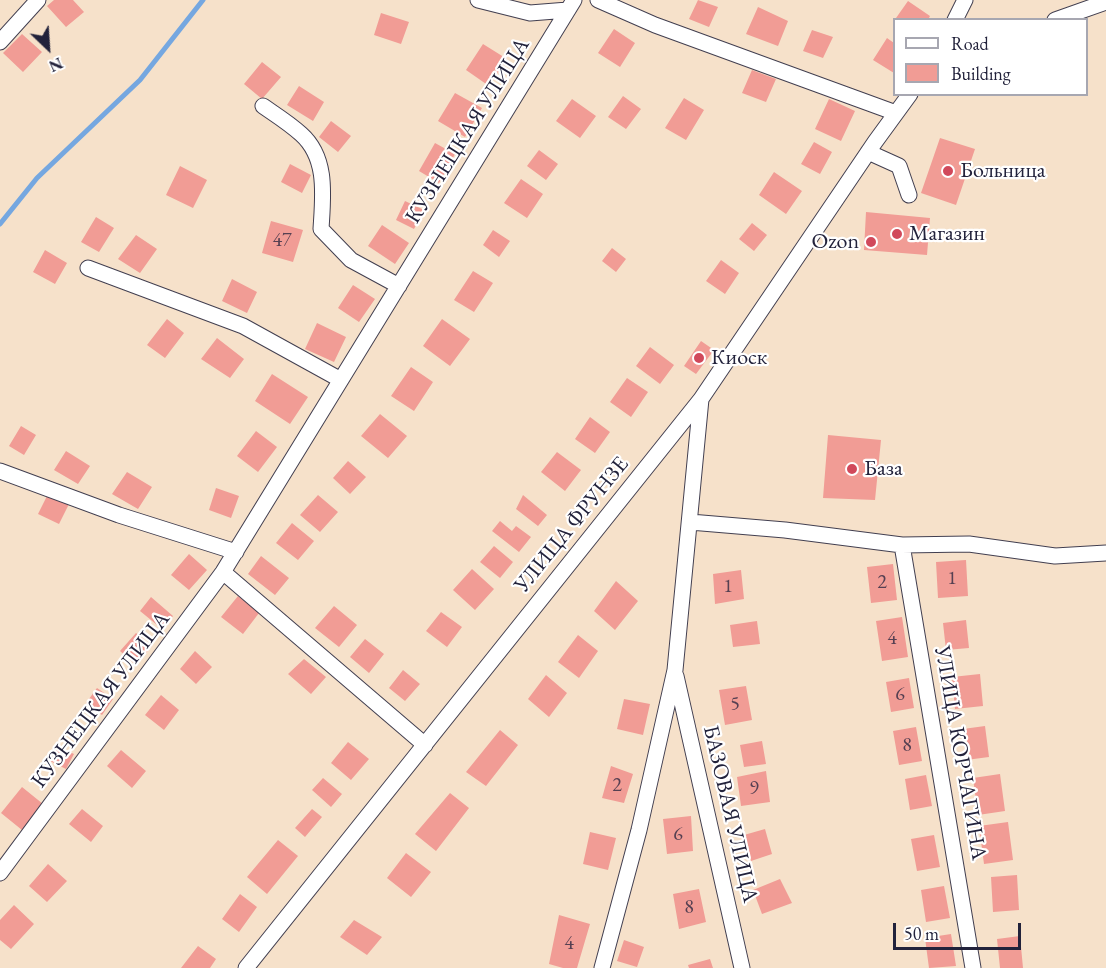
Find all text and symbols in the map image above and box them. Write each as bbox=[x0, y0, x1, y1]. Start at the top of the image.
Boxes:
north arrow bbox=[18, 18, 78, 78]
legend bbox=[893, 18, 1088, 96]
text: Road bbox=[951, 32, 989, 55]
street label: КУЗНЕЦКАЯ УЛИЦА bbox=[400, 33, 536, 229]
text: N bbox=[46, 53, 66, 77]
text: Building bbox=[951, 62, 1011, 85]
place label: Больница bbox=[960, 158, 1046, 184]
marker: Больница bbox=[941, 164, 955, 178]
place label: Магазин bbox=[909, 221, 985, 247]
marker: Магазин bbox=[890, 227, 904, 241]
house number: 47 bbox=[272, 229, 292, 253]
place label: Ozon bbox=[811, 229, 859, 255]
marker: Ozon bbox=[864, 235, 878, 249]
place label: Киоск bbox=[711, 345, 767, 371]
marker: Киоск bbox=[692, 351, 706, 365]
street label: УЛИЦА ФРУНЗЕ bbox=[509, 452, 635, 598]
place label: База bbox=[864, 456, 903, 482]
marker: База bbox=[845, 462, 859, 476]
house number: 1 bbox=[947, 567, 957, 591]
house number: 2 bbox=[877, 571, 887, 595]
house number: 1 bbox=[723, 575, 733, 599]
street label: КУЗНЕЦКАЯ УЛИЦА bbox=[26, 607, 176, 793]
house number: 4 bbox=[887, 627, 897, 651]
street label: УЛИЦА КОРЧАГИНА bbox=[928, 644, 992, 862]
house number: 6 bbox=[895, 683, 905, 707]
house number: 5 bbox=[730, 693, 740, 717]
street label: БАЗОВАЯ УЛИЦА bbox=[697, 723, 763, 905]
house number: 8 bbox=[902, 734, 912, 758]
house number: 2 bbox=[612, 774, 622, 798]
house number: 9 bbox=[749, 777, 759, 801]
house number: 6 bbox=[673, 823, 683, 847]
house number: 8 bbox=[684, 896, 694, 920]
scale bar bbox=[896, 911, 1024, 949]
text: 50 m bbox=[904, 922, 939, 945]
house number: 4 bbox=[564, 932, 574, 956]

